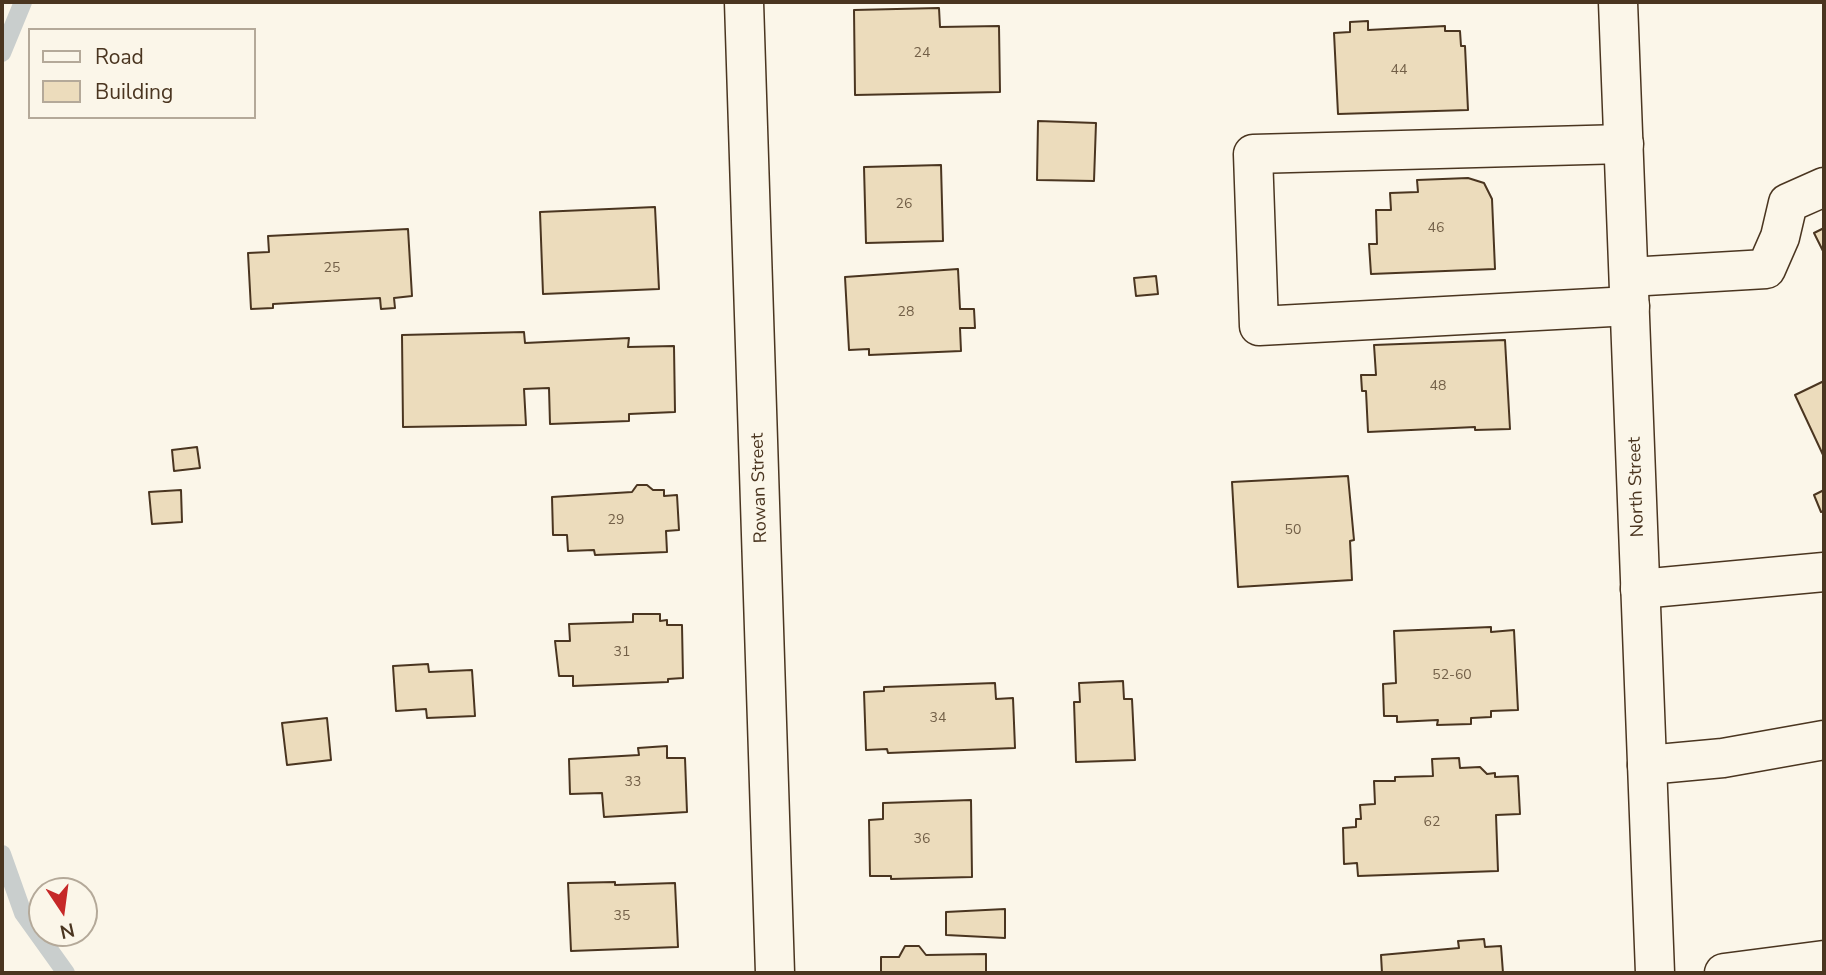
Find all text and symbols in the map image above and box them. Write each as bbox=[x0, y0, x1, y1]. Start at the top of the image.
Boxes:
legend bbox=[28, 28, 256, 119]
text: Road bbox=[95, 43, 144, 71]
house number: 24 bbox=[914, 46, 930, 62]
house number: 44 bbox=[1391, 63, 1407, 79]
text: Building bbox=[95, 78, 173, 106]
house number: 26 bbox=[896, 197, 912, 213]
house number: 46 bbox=[1428, 221, 1444, 237]
house number: 25 bbox=[324, 261, 340, 277]
house number: 28 bbox=[898, 305, 914, 321]
house number: 48 bbox=[1430, 379, 1446, 395]
street label: Rowan Street bbox=[747, 433, 773, 543]
street label: North Street bbox=[1624, 436, 1650, 538]
house number: 29 bbox=[608, 513, 624, 529]
house number: 50 bbox=[1285, 523, 1301, 539]
house number: 31 bbox=[614, 645, 630, 661]
house number: 52-60 bbox=[1432, 668, 1472, 684]
house number: 34 bbox=[930, 711, 946, 727]
house number: 33 bbox=[625, 775, 641, 791]
house number: 62 bbox=[1424, 815, 1440, 831]
house number: 36 bbox=[914, 832, 930, 848]
north arrow bbox=[28, 877, 98, 947]
house number: 35 bbox=[614, 909, 630, 925]
text: N bbox=[57, 916, 77, 945]

